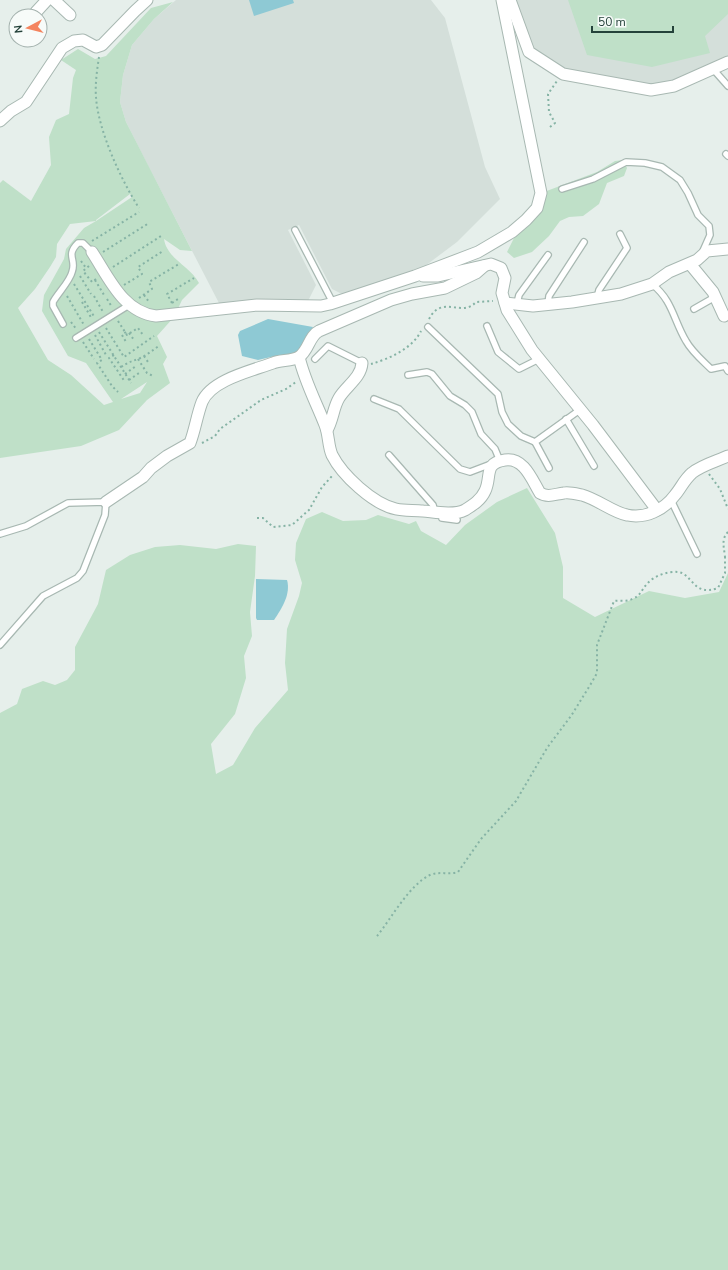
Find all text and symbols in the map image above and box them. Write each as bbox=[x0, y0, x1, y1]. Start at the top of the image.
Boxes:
north arrow bbox=[8, 8, 48, 48]
scale bar bbox=[592, 8, 673, 34]
text: 50 m bbox=[598, 14, 626, 30]
text: N bbox=[11, 24, 27, 34]

